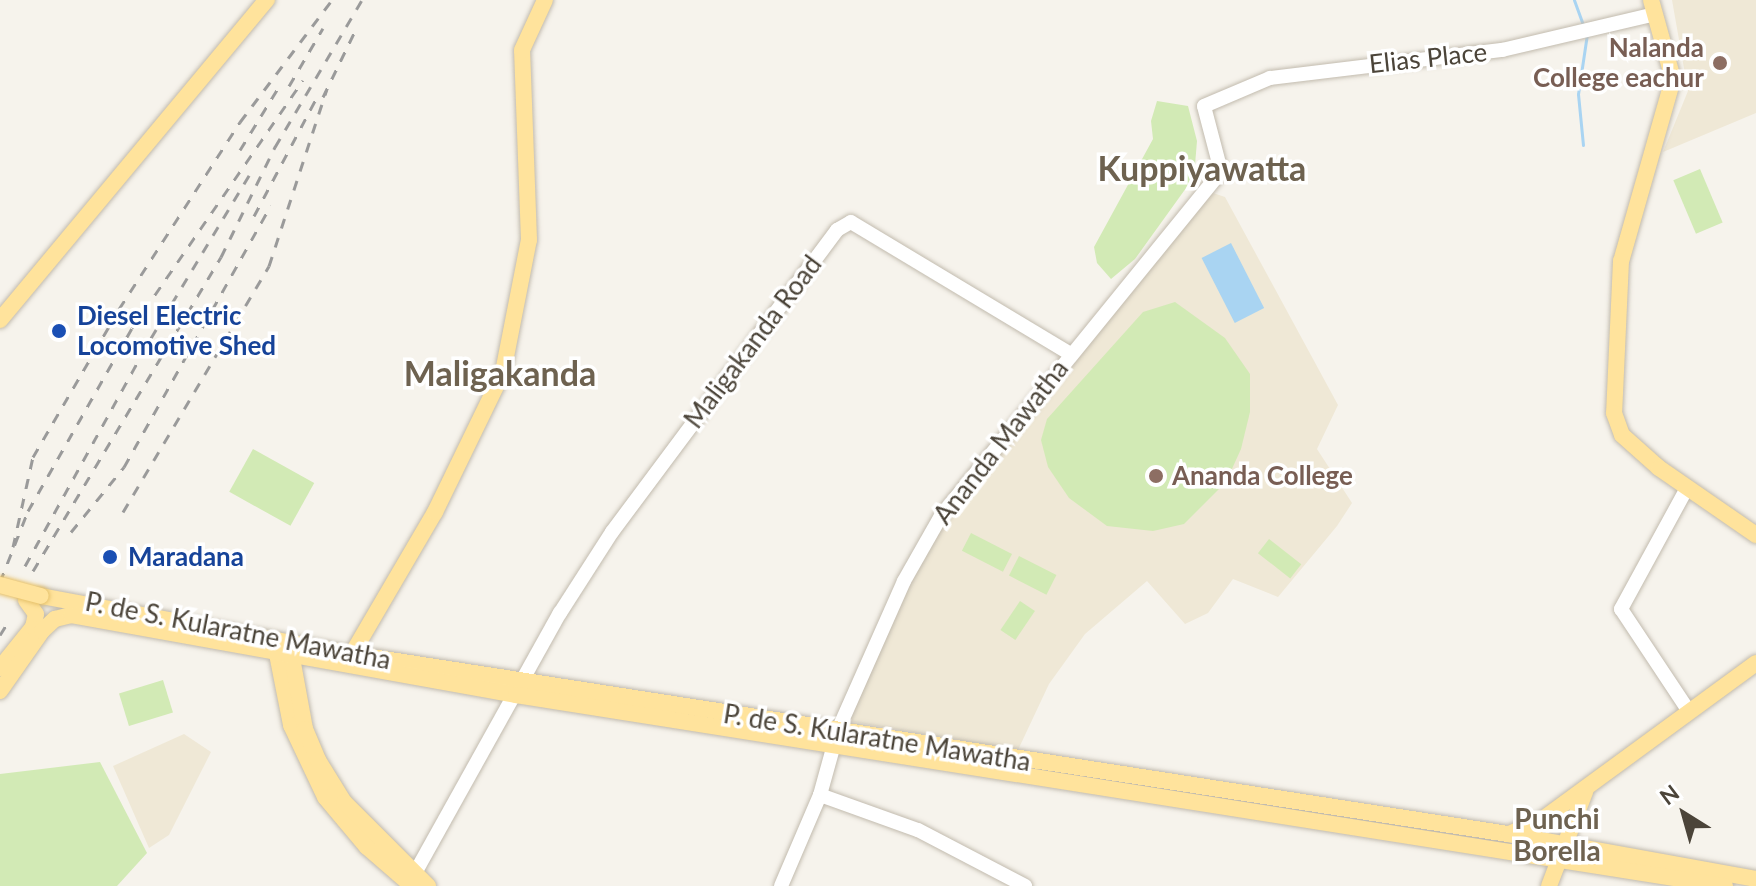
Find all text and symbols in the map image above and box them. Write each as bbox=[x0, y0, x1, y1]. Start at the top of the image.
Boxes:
place label: Nalanda College eachur bbox=[1533, 32, 1704, 94]
street label: Elias Place bbox=[1367, 36, 1489, 80]
marker: Nalanda College eachur bbox=[1711, 54, 1729, 72]
district label: Kuppiyawatta bbox=[1098, 148, 1306, 188]
street label: Maligakanda Road bbox=[678, 250, 828, 434]
place label: Diesel Electric Locomotive Shed bbox=[77, 300, 276, 362]
marker: Diesel Electric Locomotive Shed bbox=[48, 320, 70, 342]
district label: Maligakanda bbox=[404, 353, 596, 393]
street label: Ananda Mawatha bbox=[927, 354, 1075, 530]
place label: Ananda College bbox=[1172, 460, 1353, 492]
marker: Ananda College bbox=[1147, 467, 1165, 485]
place label: Maradana bbox=[128, 541, 244, 573]
marker: Maradana bbox=[99, 546, 121, 568]
street label: P. de S. Kularatne Mawatha bbox=[83, 586, 393, 676]
street label: P. de S. Kularatne Mawatha bbox=[721, 698, 1033, 778]
north arrow bbox=[1644, 774, 1724, 854]
text: N bbox=[1654, 779, 1684, 810]
district label: Punchi Borella bbox=[1513, 801, 1601, 867]

